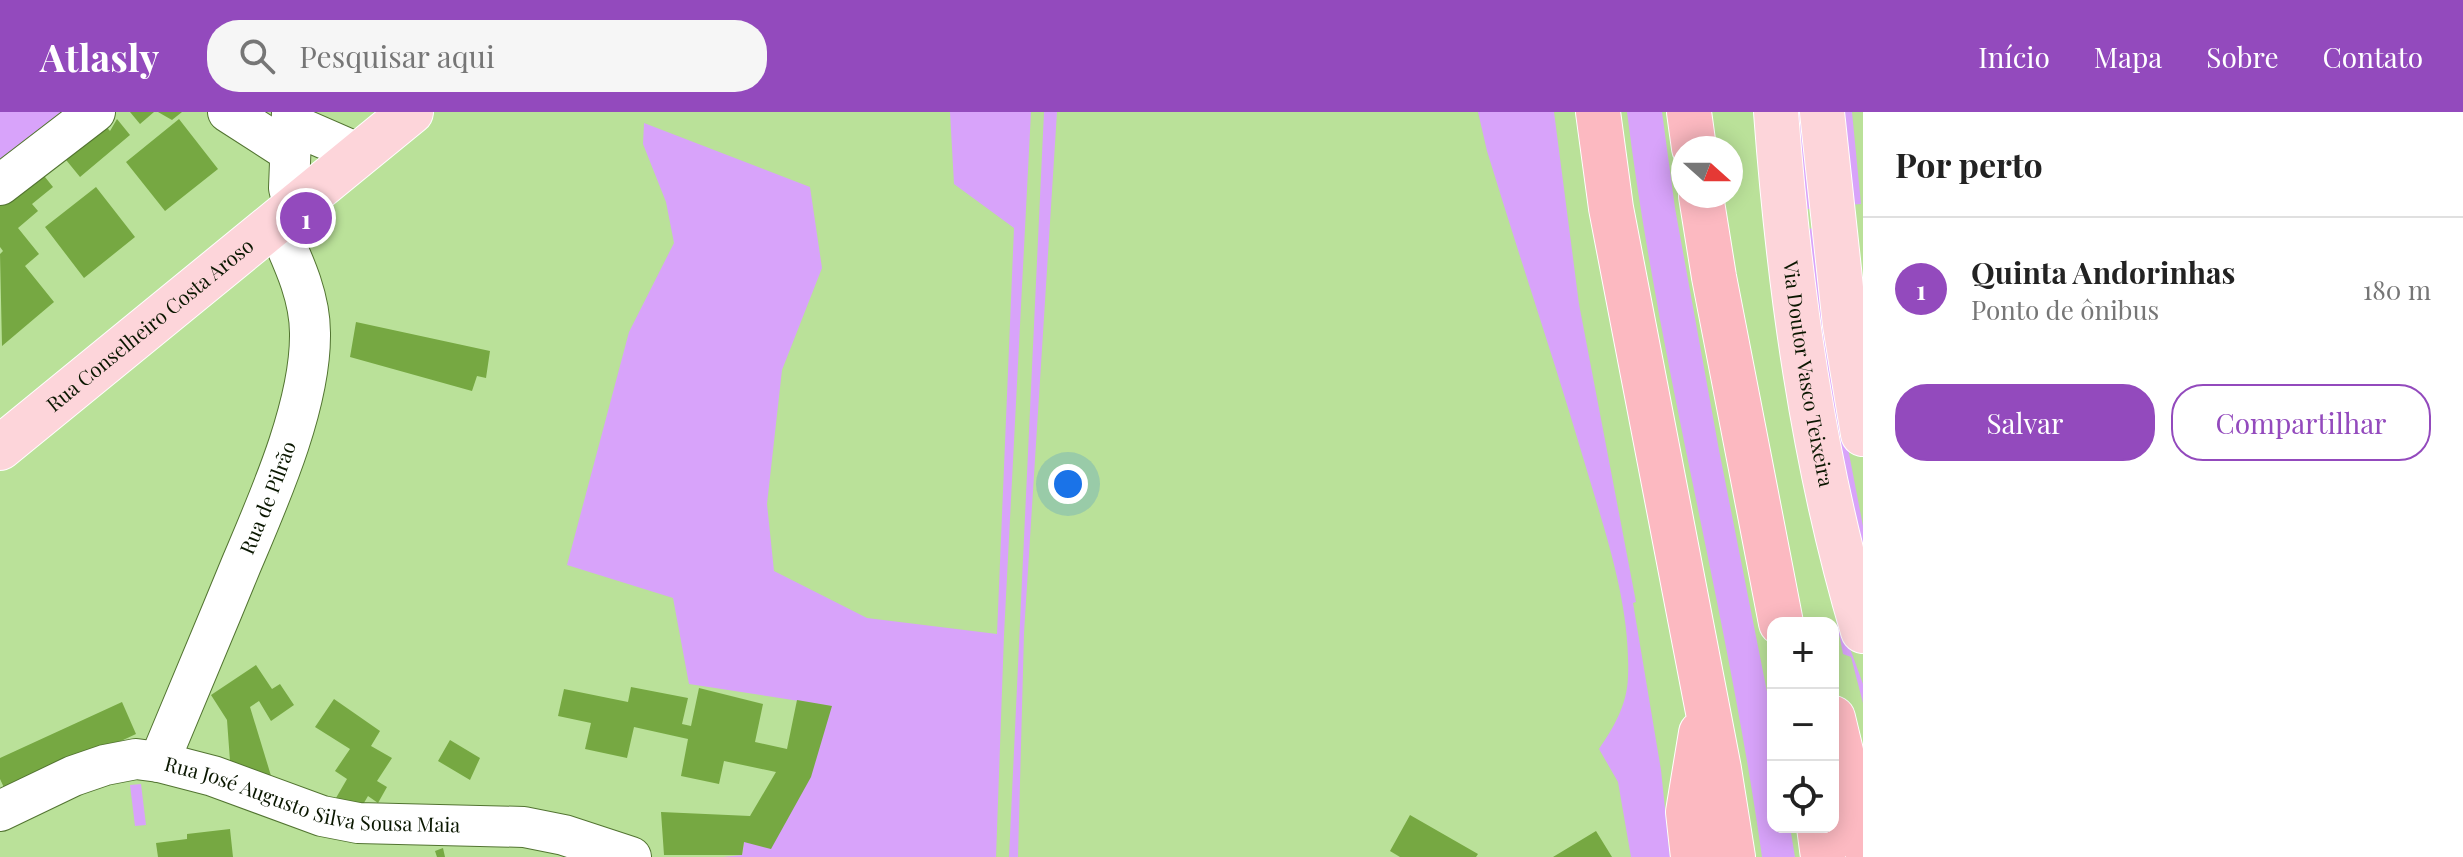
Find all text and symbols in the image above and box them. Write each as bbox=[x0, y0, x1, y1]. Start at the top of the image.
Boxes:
search box bbox=[207, 20, 767, 92]
text: Atlasly bbox=[40, 31, 159, 82]
icon: search bbox=[235, 34, 279, 78]
text: Pesquisar aqui bbox=[299, 36, 495, 76]
text: Início bbox=[1978, 38, 2050, 75]
text: Mapa bbox=[2094, 38, 2162, 75]
text: Sobre bbox=[2206, 38, 2279, 75]
text: Contato bbox=[2323, 38, 2423, 75]
north arrow bbox=[1671, 136, 1743, 208]
text: Por perto bbox=[1895, 141, 2043, 187]
pin: 1 bbox=[280, 188, 332, 248]
street label: Rua Conselheiro Costa Aroso bbox=[40, 231, 258, 417]
text: Quinta Andorinhas bbox=[1971, 252, 2235, 292]
street label: Via Doutor Vasco Teixeira bbox=[1778, 258, 1841, 489]
text: 1 bbox=[1916, 272, 1926, 307]
text: 180 m bbox=[2363, 272, 2431, 307]
text: Ponto de ônibus bbox=[1971, 292, 2159, 327]
button: Salvar bbox=[1895, 384, 2155, 461]
button: Compartilhar bbox=[2171, 384, 2431, 461]
street label: Rua de Pilrão bbox=[232, 437, 301, 558]
your location bbox=[1048, 464, 1088, 504]
map controls bbox=[1767, 617, 1839, 833]
button: + bbox=[1767, 617, 1839, 689]
button: − bbox=[1767, 689, 1839, 761]
street label: Rua José Augusto Silva Sousa Maia bbox=[162, 749, 461, 837]
button: locate bbox=[1767, 761, 1839, 833]

